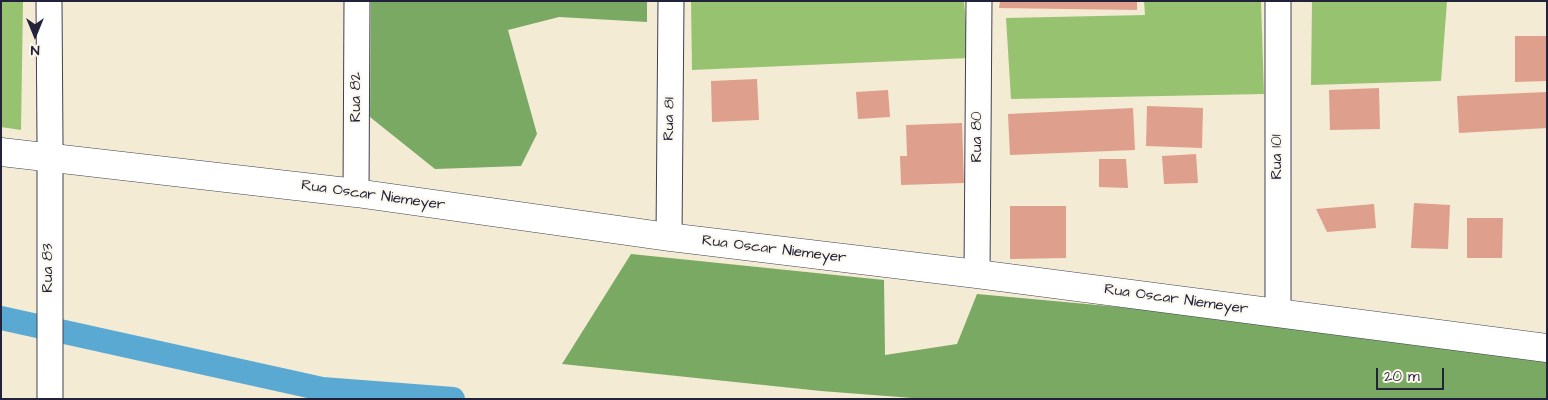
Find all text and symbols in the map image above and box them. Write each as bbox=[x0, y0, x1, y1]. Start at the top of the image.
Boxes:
north arrow bbox=[10, 10, 60, 60]
text: N bbox=[31, 40, 39, 60]
street label: Rua 82 bbox=[348, 72, 366, 122]
street label: Rua 81 bbox=[661, 97, 679, 141]
street label: Rua 80 bbox=[969, 111, 987, 163]
street label: Rua 101 bbox=[1269, 134, 1287, 180]
street label: Rua Oscar Niemeyer bbox=[300, 177, 446, 215]
street label: Rua Oscar Niemeyer bbox=[701, 232, 847, 268]
street label: Rua 83 bbox=[40, 243, 58, 293]
street label: Rua Oscar Niemeyer bbox=[1103, 281, 1249, 319]
scale bar bbox=[1378, 358, 1446, 390]
text: 20 m bbox=[1384, 366, 1420, 387]

